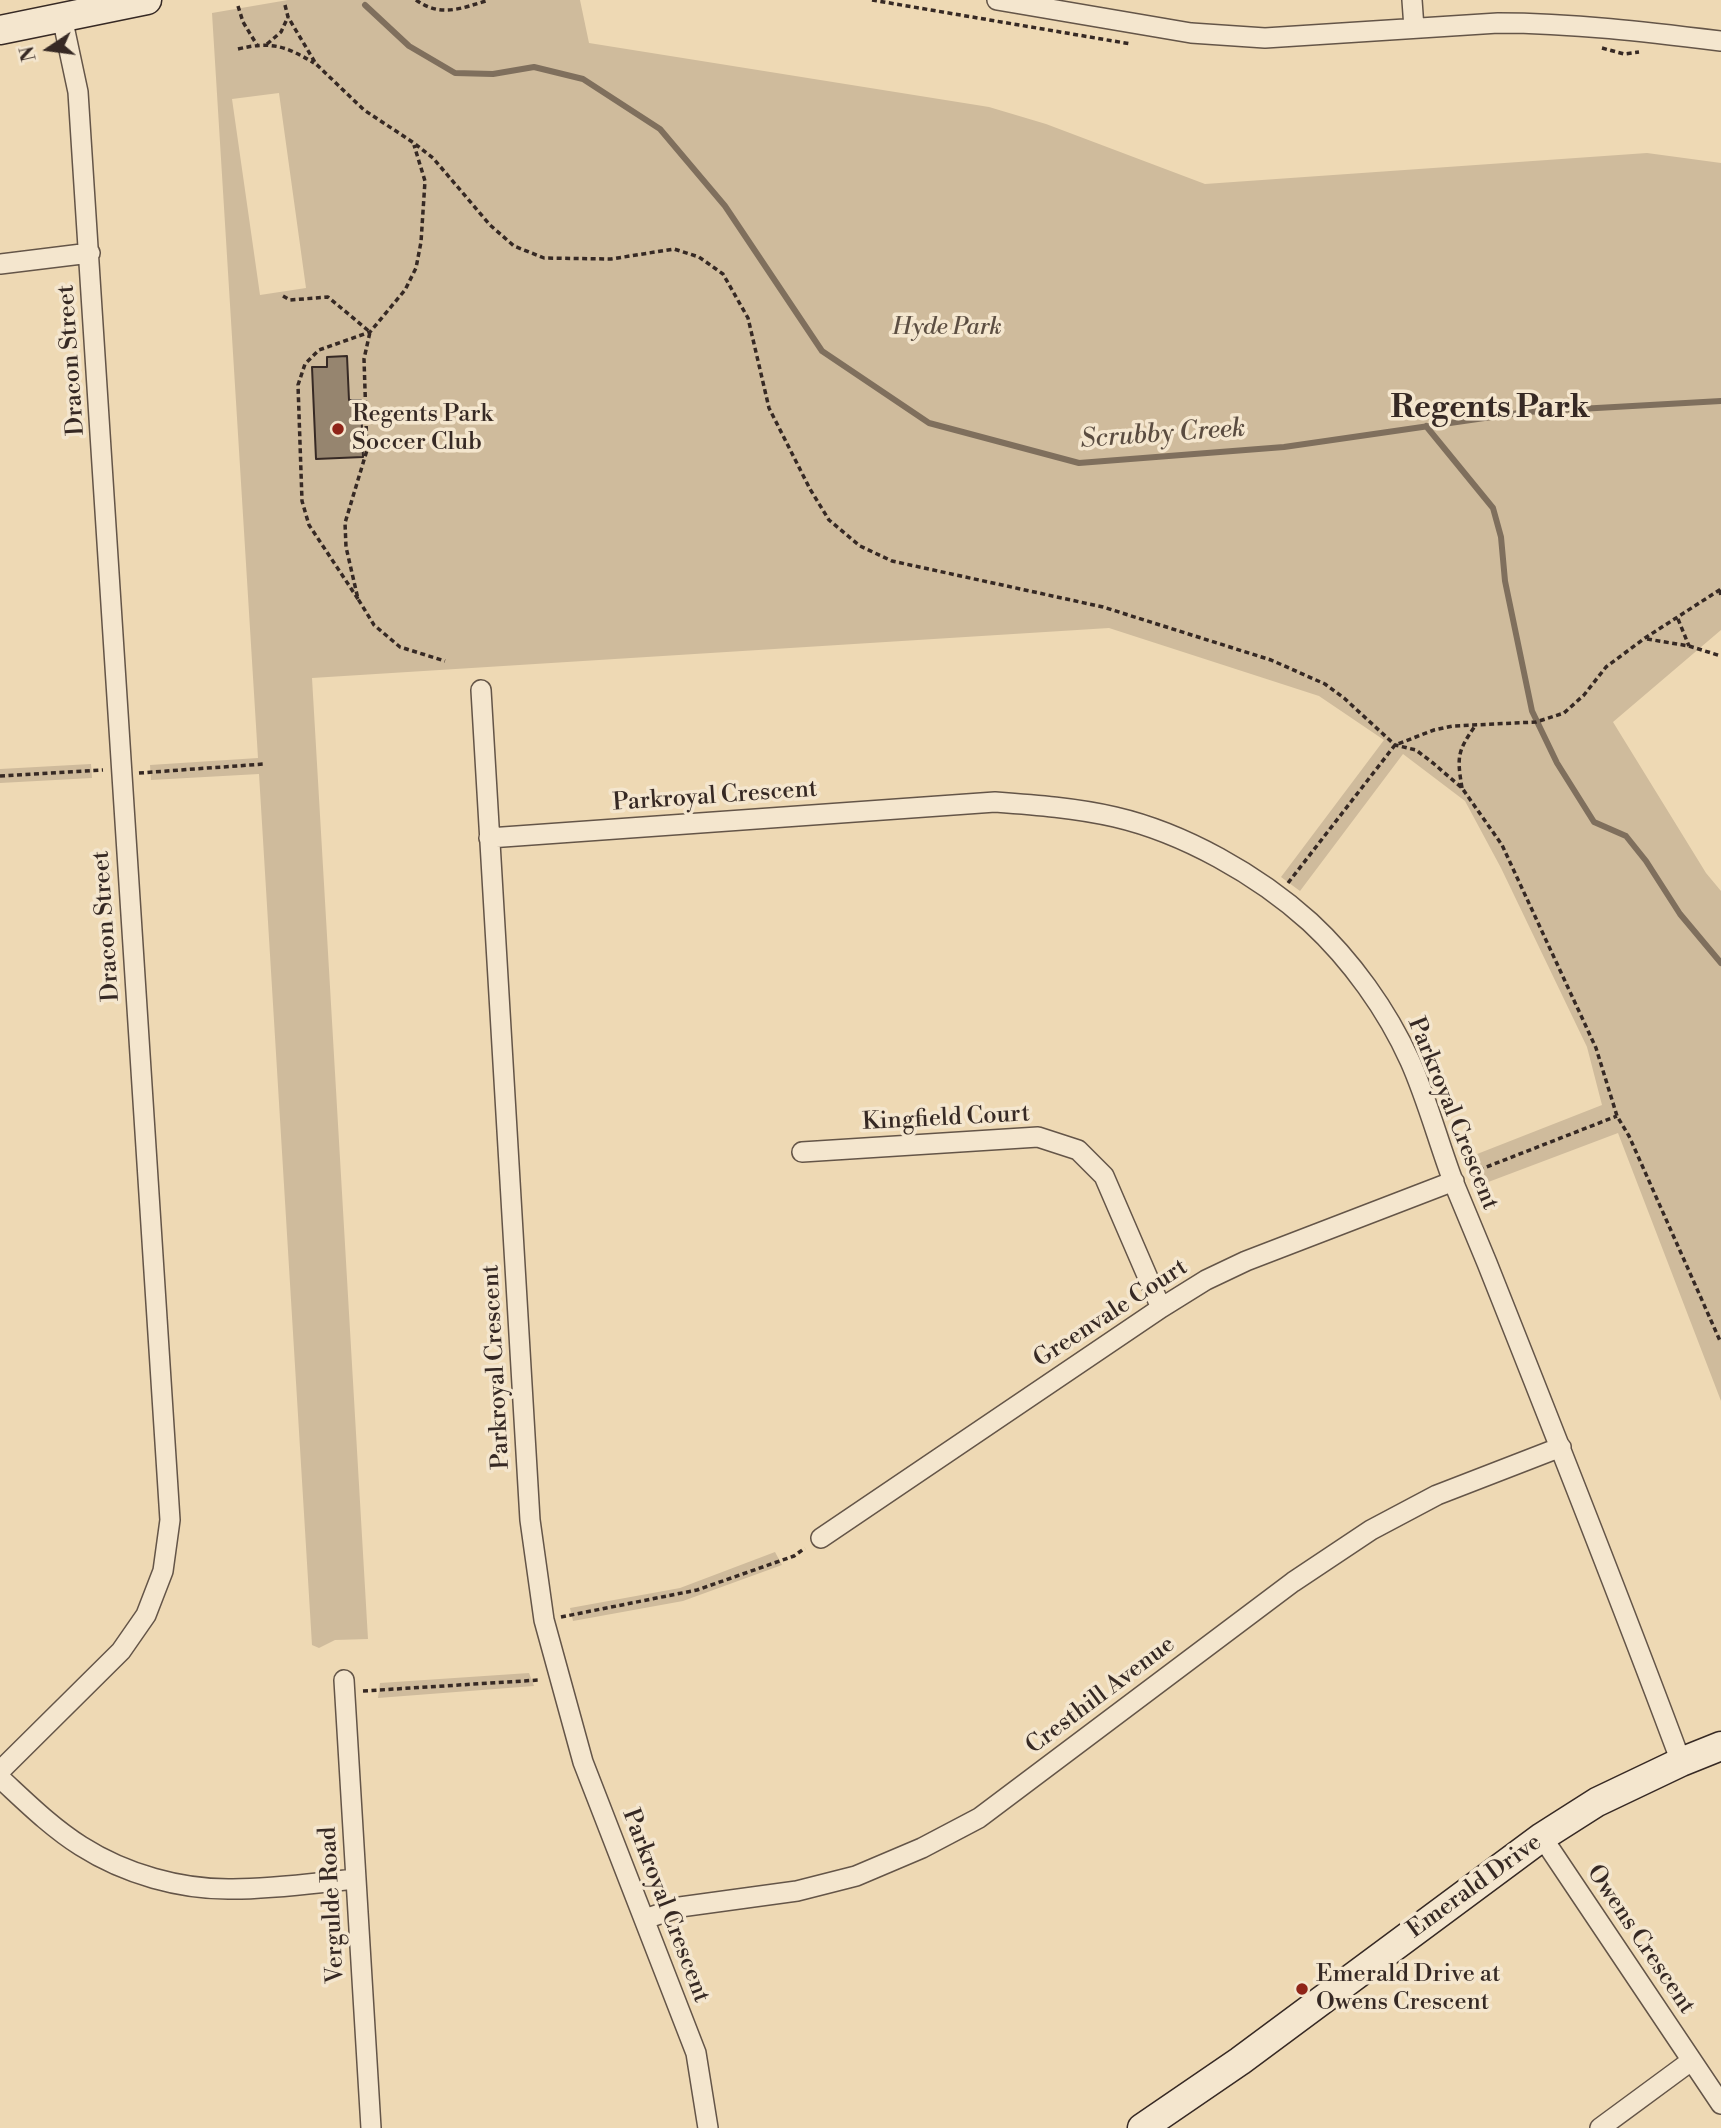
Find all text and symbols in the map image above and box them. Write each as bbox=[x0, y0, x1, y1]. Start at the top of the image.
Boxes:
north arrow bbox=[14, 14, 84, 84]
text: N bbox=[15, 44, 42, 64]
street label: Dracon Street bbox=[52, 284, 92, 436]
park label: Hyde Park bbox=[892, 314, 1002, 342]
district label: Regents Park bbox=[1390, 390, 1590, 428]
place label: Regents Park Soccer Club bbox=[352, 401, 493, 457]
water label: Scrubby Creek bbox=[1079, 414, 1247, 456]
marker: Regents Park Soccer Club bbox=[330, 421, 346, 437]
street label: Parkroyal Crescent bbox=[612, 775, 818, 819]
street label: Dracon Street bbox=[87, 850, 127, 1002]
street label: Parkroyal Crescent bbox=[1400, 1014, 1504, 1214]
street label: Kingfield Court bbox=[861, 1100, 1031, 1138]
street label: Greenvale Court bbox=[1029, 1254, 1193, 1374]
street label: Parkroyal Crescent bbox=[477, 1264, 517, 1470]
street label: Cresthill Avenue bbox=[1021, 1631, 1181, 1761]
street label: Parkroyal Crescent bbox=[615, 1805, 715, 2007]
street label: Vergulde Road bbox=[315, 1826, 351, 1984]
street label: Emerald Drive bbox=[1402, 1829, 1548, 1945]
street label: Owens Crescent bbox=[1580, 1860, 1700, 2020]
place label: Emerald Drive at Owens Crescent bbox=[1316, 1961, 1501, 2017]
marker: Emerald Drive at Owens Crescent bbox=[1294, 1981, 1310, 1997]

